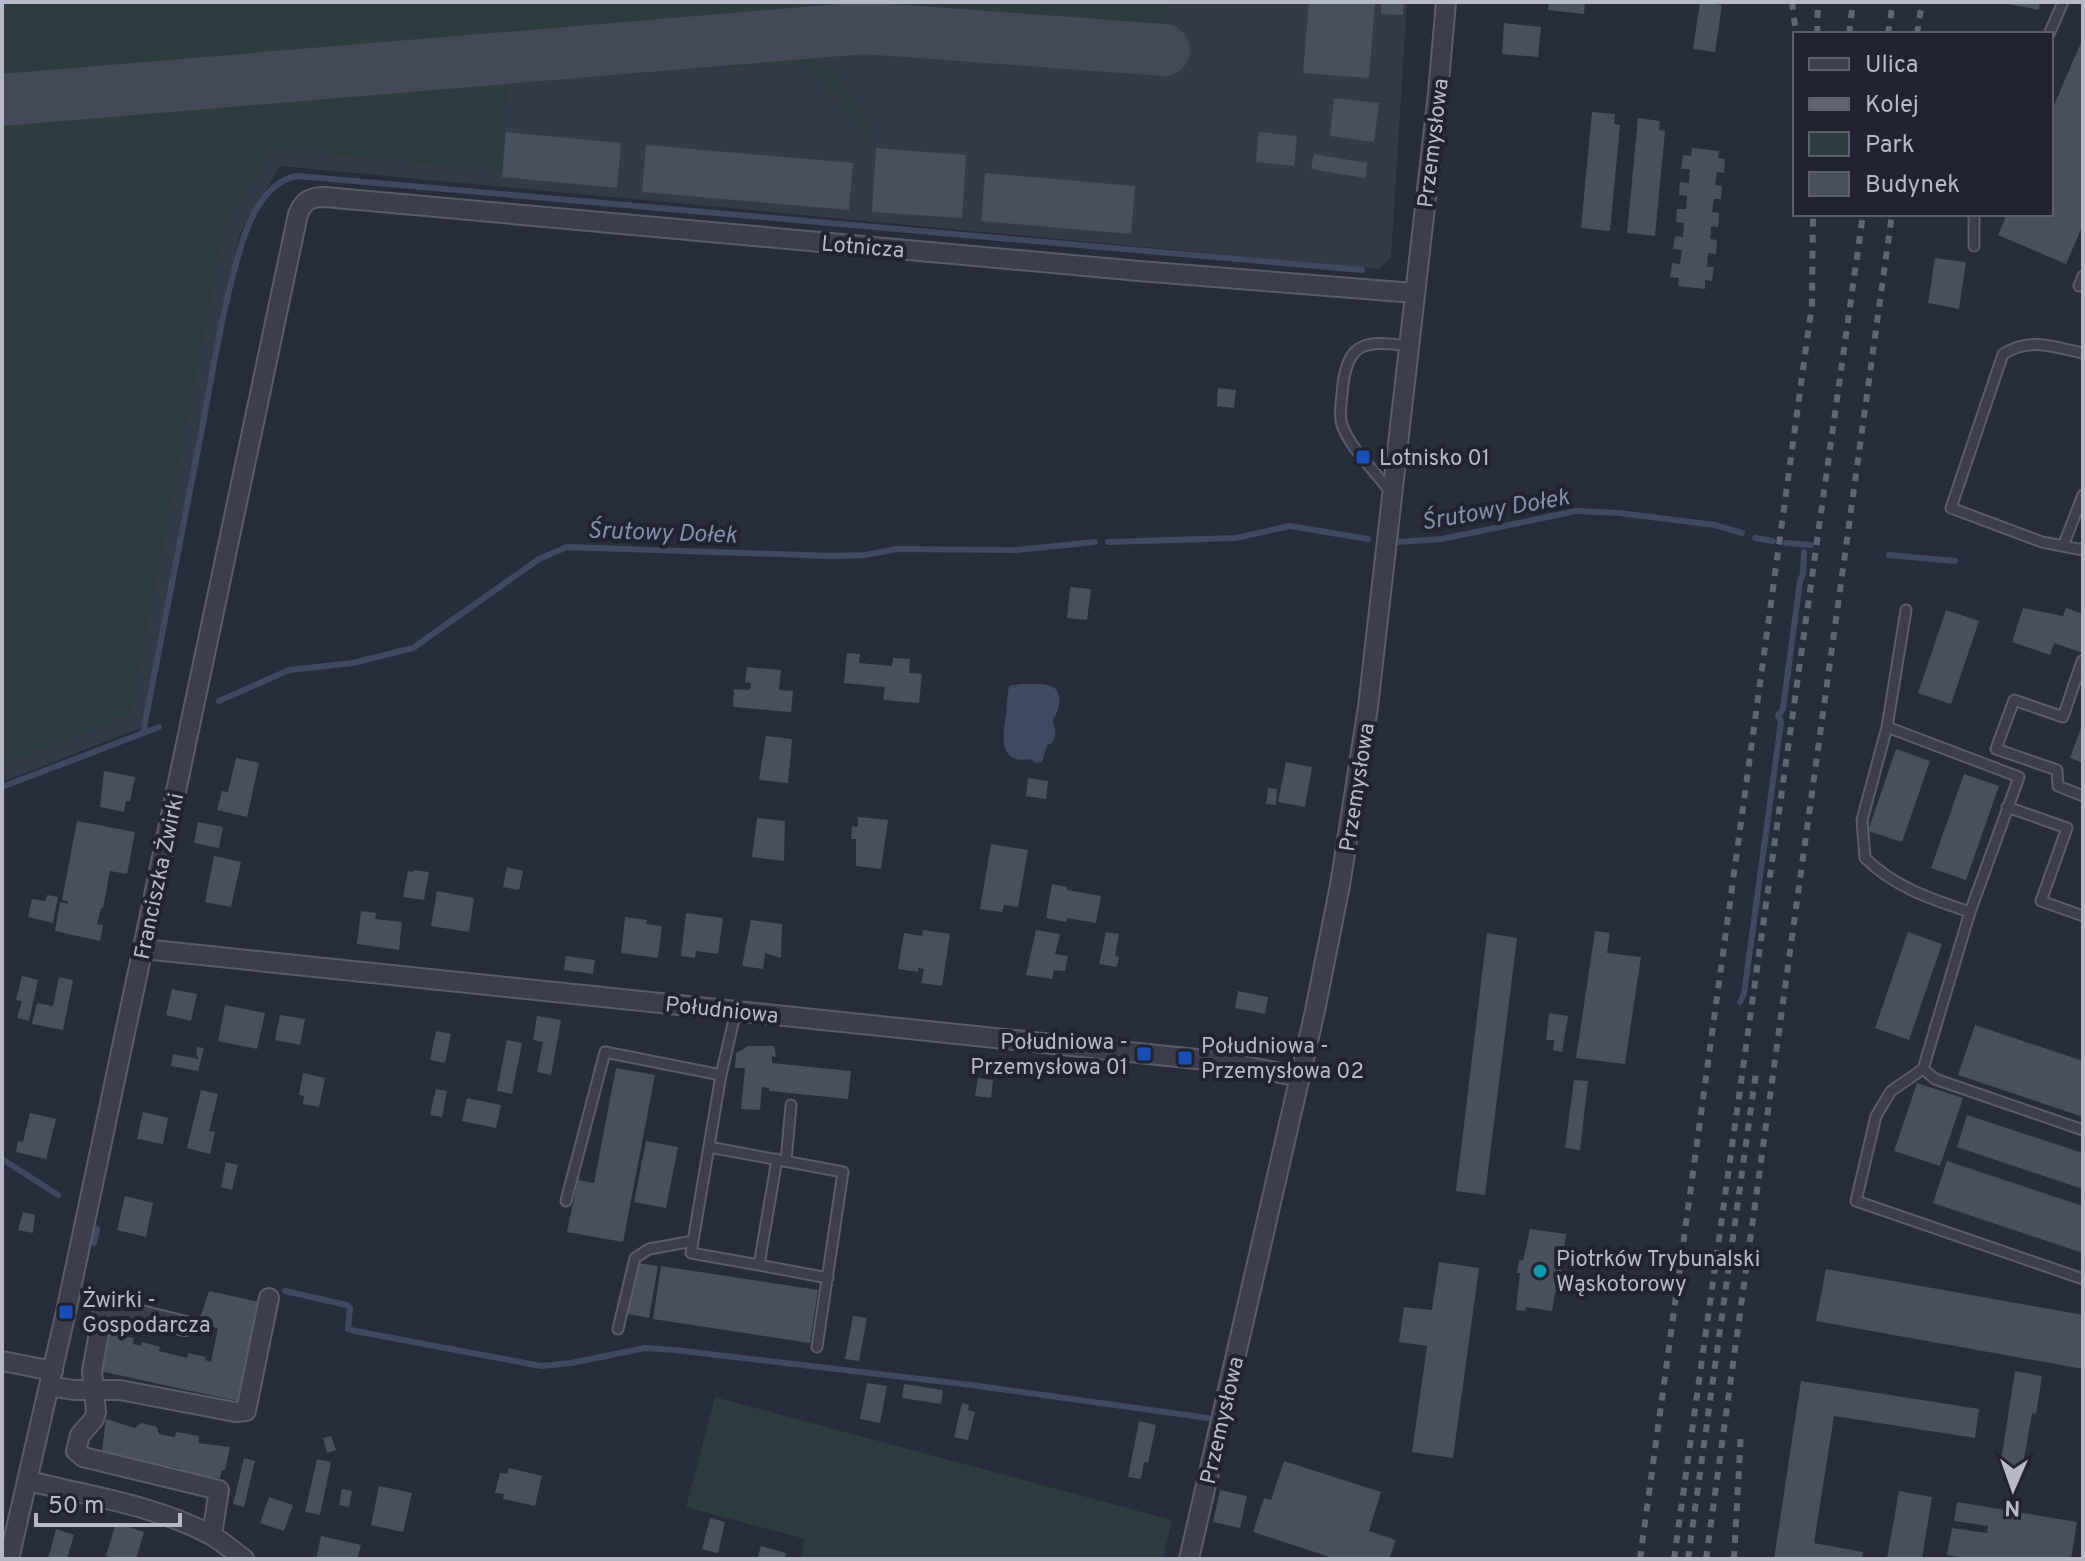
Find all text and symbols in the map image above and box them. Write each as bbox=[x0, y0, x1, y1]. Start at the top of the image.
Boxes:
legend bbox=[1793, 32, 2053, 216]
text: Ulica bbox=[1865, 51, 1918, 81]
street label: Przemysłowa bbox=[1413, 77, 1456, 210]
text: Kolej bbox=[1865, 91, 1919, 121]
text: Park bbox=[1865, 131, 1915, 161]
text: Budynek bbox=[1865, 171, 1960, 201]
street label: Lotnicza bbox=[820, 231, 905, 266]
place label: Lotnisko 01 bbox=[1379, 446, 1490, 473]
marker: Lotnisko 01 bbox=[1354, 448, 1372, 466]
water label: Śrutowy Dołek bbox=[1419, 481, 1573, 539]
water label: Śrutowy Dołek bbox=[587, 514, 738, 552]
street label: Przemysłowa bbox=[1335, 721, 1382, 854]
street label: Franciszka Żwirki bbox=[128, 791, 191, 962]
street label: Południowa bbox=[664, 992, 780, 1031]
place label: Południowa - Przemysłowa 01 bbox=[970, 1030, 1128, 1082]
place label: Południowa - Przemysłowa 02 bbox=[1201, 1034, 1364, 1086]
marker: Południowa - Przemysłowa 01 bbox=[1135, 1045, 1153, 1063]
marker: Południowa - Przemysłowa 02 bbox=[1176, 1049, 1194, 1067]
place label: Piotrków Trybunalski Wąskotorowy bbox=[1556, 1247, 1760, 1299]
marker: Piotrków Trybunalski Wąskotorowy bbox=[1531, 1262, 1549, 1280]
place label: Żwirki - Gospodarcza bbox=[82, 1286, 211, 1340]
marker: Żwirki - Gospodarcza bbox=[57, 1303, 75, 1321]
street label: Przemysłowa bbox=[1196, 1354, 1251, 1487]
north arrow bbox=[1973, 1449, 2053, 1529]
scale bar bbox=[36, 1477, 180, 1527]
text: 50 m bbox=[48, 1492, 104, 1522]
text: N bbox=[2004, 1493, 2021, 1520]

